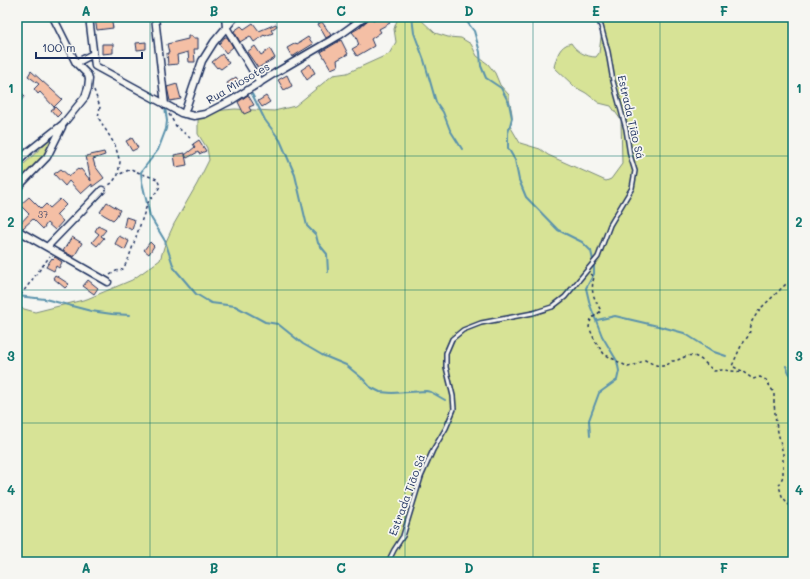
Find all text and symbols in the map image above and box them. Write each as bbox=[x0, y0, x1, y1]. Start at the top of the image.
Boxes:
text: A bbox=[81, 2, 91, 19]
text: B bbox=[210, 2, 219, 19]
text: C bbox=[336, 2, 346, 19]
text: D bbox=[464, 2, 474, 19]
text: E bbox=[592, 2, 600, 19]
text: F bbox=[720, 2, 728, 19]
scale bar bbox=[36, 34, 142, 60]
text: 100 m bbox=[42, 39, 76, 55]
street label: Rua Miosotes bbox=[203, 58, 272, 107]
street label: Estrada Tião Sá bbox=[615, 73, 648, 160]
text: 1 bbox=[8, 79, 14, 96]
text: 1 bbox=[796, 79, 802, 96]
house number: 37 bbox=[38, 209, 48, 220]
text: 2 bbox=[7, 213, 15, 230]
text: 2 bbox=[795, 213, 803, 230]
text: 3 bbox=[7, 347, 15, 364]
text: 3 bbox=[795, 347, 803, 364]
street label: Estrada Tião Sá bbox=[385, 452, 428, 538]
text: 4 bbox=[7, 481, 15, 498]
text: 4 bbox=[795, 481, 803, 498]
text: A bbox=[81, 559, 91, 576]
text: B bbox=[210, 559, 219, 576]
text: C bbox=[336, 559, 346, 576]
text: D bbox=[464, 559, 474, 576]
text: E bbox=[592, 559, 600, 576]
text: F bbox=[720, 559, 728, 576]

